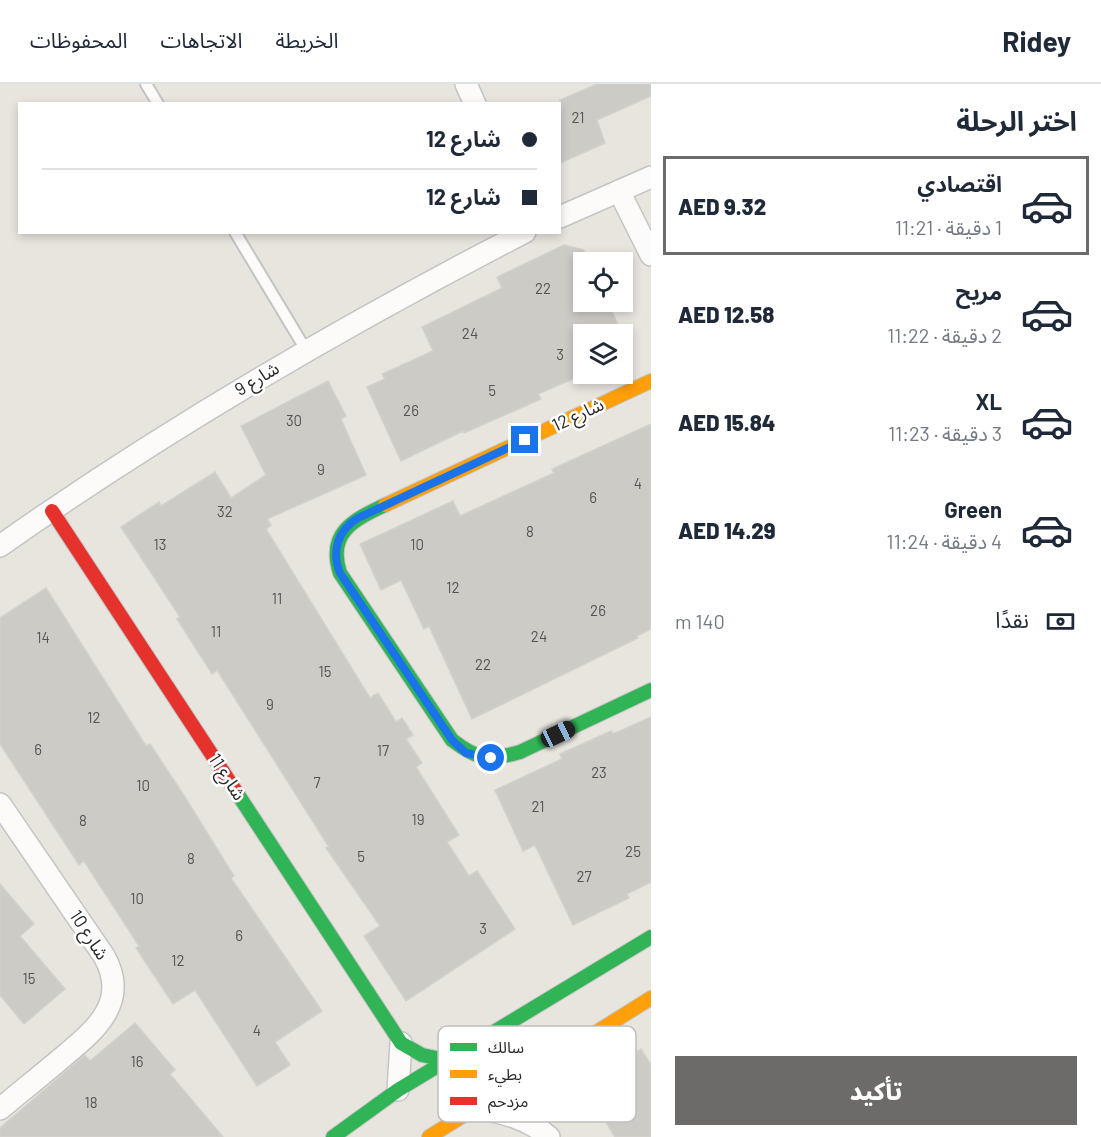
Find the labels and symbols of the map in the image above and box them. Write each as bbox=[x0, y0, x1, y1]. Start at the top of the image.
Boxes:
house number: 21 bbox=[571, 108, 585, 126]
house number: 22 bbox=[535, 279, 551, 297]
house number: 24 bbox=[462, 324, 478, 342]
house number: 3 bbox=[556, 345, 564, 363]
street label: شارع 9 bbox=[230, 356, 285, 403]
house number: 5 bbox=[488, 381, 496, 399]
street label: شارع 12 bbox=[548, 393, 609, 439]
house number: 26 bbox=[403, 401, 419, 419]
house number: 30 bbox=[286, 411, 302, 429]
route end bbox=[511, 426, 538, 453]
house number: 9 bbox=[317, 460, 325, 478]
house number: 4 bbox=[634, 474, 642, 492]
house number: 6 bbox=[589, 488, 597, 506]
house number: 32 bbox=[217, 502, 233, 520]
house number: 8 bbox=[526, 522, 534, 540]
house number: 13 bbox=[154, 535, 166, 553]
house number: 10 bbox=[410, 535, 424, 553]
house number: 12 bbox=[446, 578, 460, 596]
house number: 11 bbox=[272, 589, 282, 607]
house number: 26 bbox=[590, 601, 606, 619]
house number: 11 bbox=[211, 622, 221, 640]
house number: 24 bbox=[531, 627, 547, 645]
house number: 14 bbox=[36, 628, 50, 646]
house number: 22 bbox=[475, 655, 491, 673]
house number: 15 bbox=[319, 662, 331, 680]
house number: 9 bbox=[266, 695, 274, 713]
house number: 12 bbox=[87, 708, 101, 726]
car bbox=[538, 718, 578, 750]
house number: 6 bbox=[34, 740, 42, 758]
house number: 17 bbox=[377, 741, 389, 759]
route start bbox=[477, 744, 504, 771]
street label: شارع 11 bbox=[201, 749, 251, 806]
house number: 23 bbox=[591, 763, 607, 781]
house number: 7 bbox=[313, 773, 321, 791]
house number: 10 bbox=[136, 776, 150, 794]
house number: 21 bbox=[531, 797, 545, 815]
house number: 19 bbox=[411, 810, 425, 828]
house number: 8 bbox=[79, 811, 87, 829]
house number: 25 bbox=[625, 842, 641, 860]
house number: 5 bbox=[357, 847, 365, 865]
house number: 8 bbox=[187, 849, 195, 867]
house number: 27 bbox=[576, 867, 592, 885]
house number: 10 bbox=[130, 889, 144, 907]
street label: شارع 10 bbox=[62, 905, 114, 966]
house number: 3 bbox=[479, 919, 487, 937]
house number: 6 bbox=[235, 926, 243, 944]
house number: 12 bbox=[171, 951, 185, 969]
house number: 15 bbox=[23, 969, 35, 987]
house number: 4 bbox=[253, 1021, 261, 1039]
legend bbox=[438, 1026, 636, 1122]
text: سالك bbox=[488, 1037, 524, 1056]
house number: 16 bbox=[131, 1052, 143, 1070]
text: بطيء bbox=[488, 1064, 522, 1087]
text: مزدحم bbox=[488, 1091, 528, 1114]
house number: 18 bbox=[84, 1093, 98, 1111]

